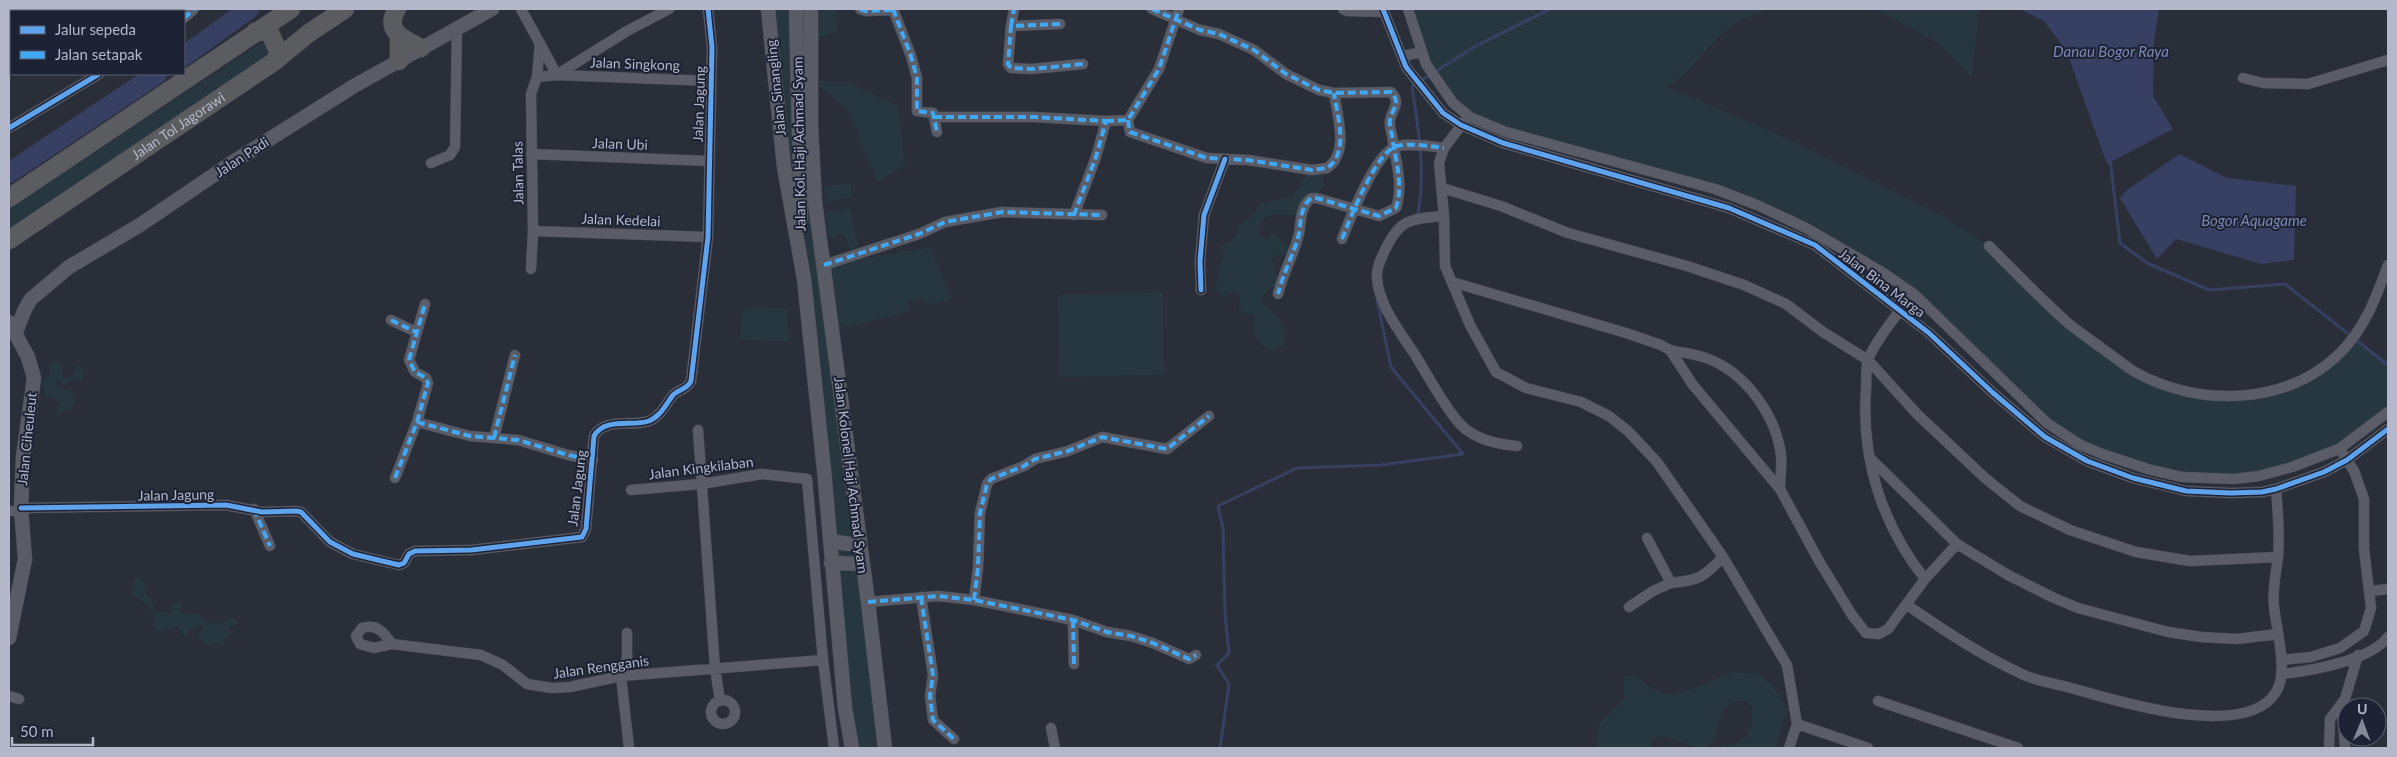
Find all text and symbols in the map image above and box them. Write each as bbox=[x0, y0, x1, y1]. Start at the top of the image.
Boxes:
legend bbox=[10, 10, 185, 75]
text: Jalur sepeda bbox=[55, 20, 136, 38]
street label: Jalan Sinangling bbox=[762, 39, 789, 137]
water label: Danau Bogor Raya bbox=[2053, 42, 2169, 60]
text: Jalan setapak bbox=[55, 45, 143, 63]
street label: Jalan Singkong bbox=[590, 53, 680, 74]
street label: Jalan Kol. Haji Achmad Syam bbox=[788, 56, 809, 232]
street label: Jalan Jagung bbox=[689, 65, 708, 143]
street label: Jalan Tol Jagorawi bbox=[128, 88, 228, 163]
street label: Jalan Padi bbox=[212, 133, 272, 180]
street label: Jalan Ubi bbox=[592, 134, 648, 153]
street label: Jalan Talas bbox=[508, 141, 527, 205]
street label: Jalan Kedelai bbox=[581, 210, 661, 229]
water label: Bogor Aquagame bbox=[2201, 211, 2307, 229]
street label: Jalan Bina Marga bbox=[1836, 245, 1929, 321]
street label: Jalan Kolonel Haji Achmad Syam bbox=[831, 376, 872, 574]
street label: Jalan Ciheuleut bbox=[13, 392, 40, 486]
street label: Jalan Jagung bbox=[563, 449, 590, 527]
street label: Jalan Kingkilaban bbox=[648, 453, 754, 482]
street label: Jalan Jagung bbox=[138, 485, 214, 504]
street label: Jalan Rengganis bbox=[552, 651, 650, 682]
north arrow bbox=[2337, 697, 2387, 747]
text: U bbox=[2357, 700, 2368, 717]
scale bar bbox=[12, 714, 94, 746]
text: 50 m bbox=[20, 722, 54, 740]

